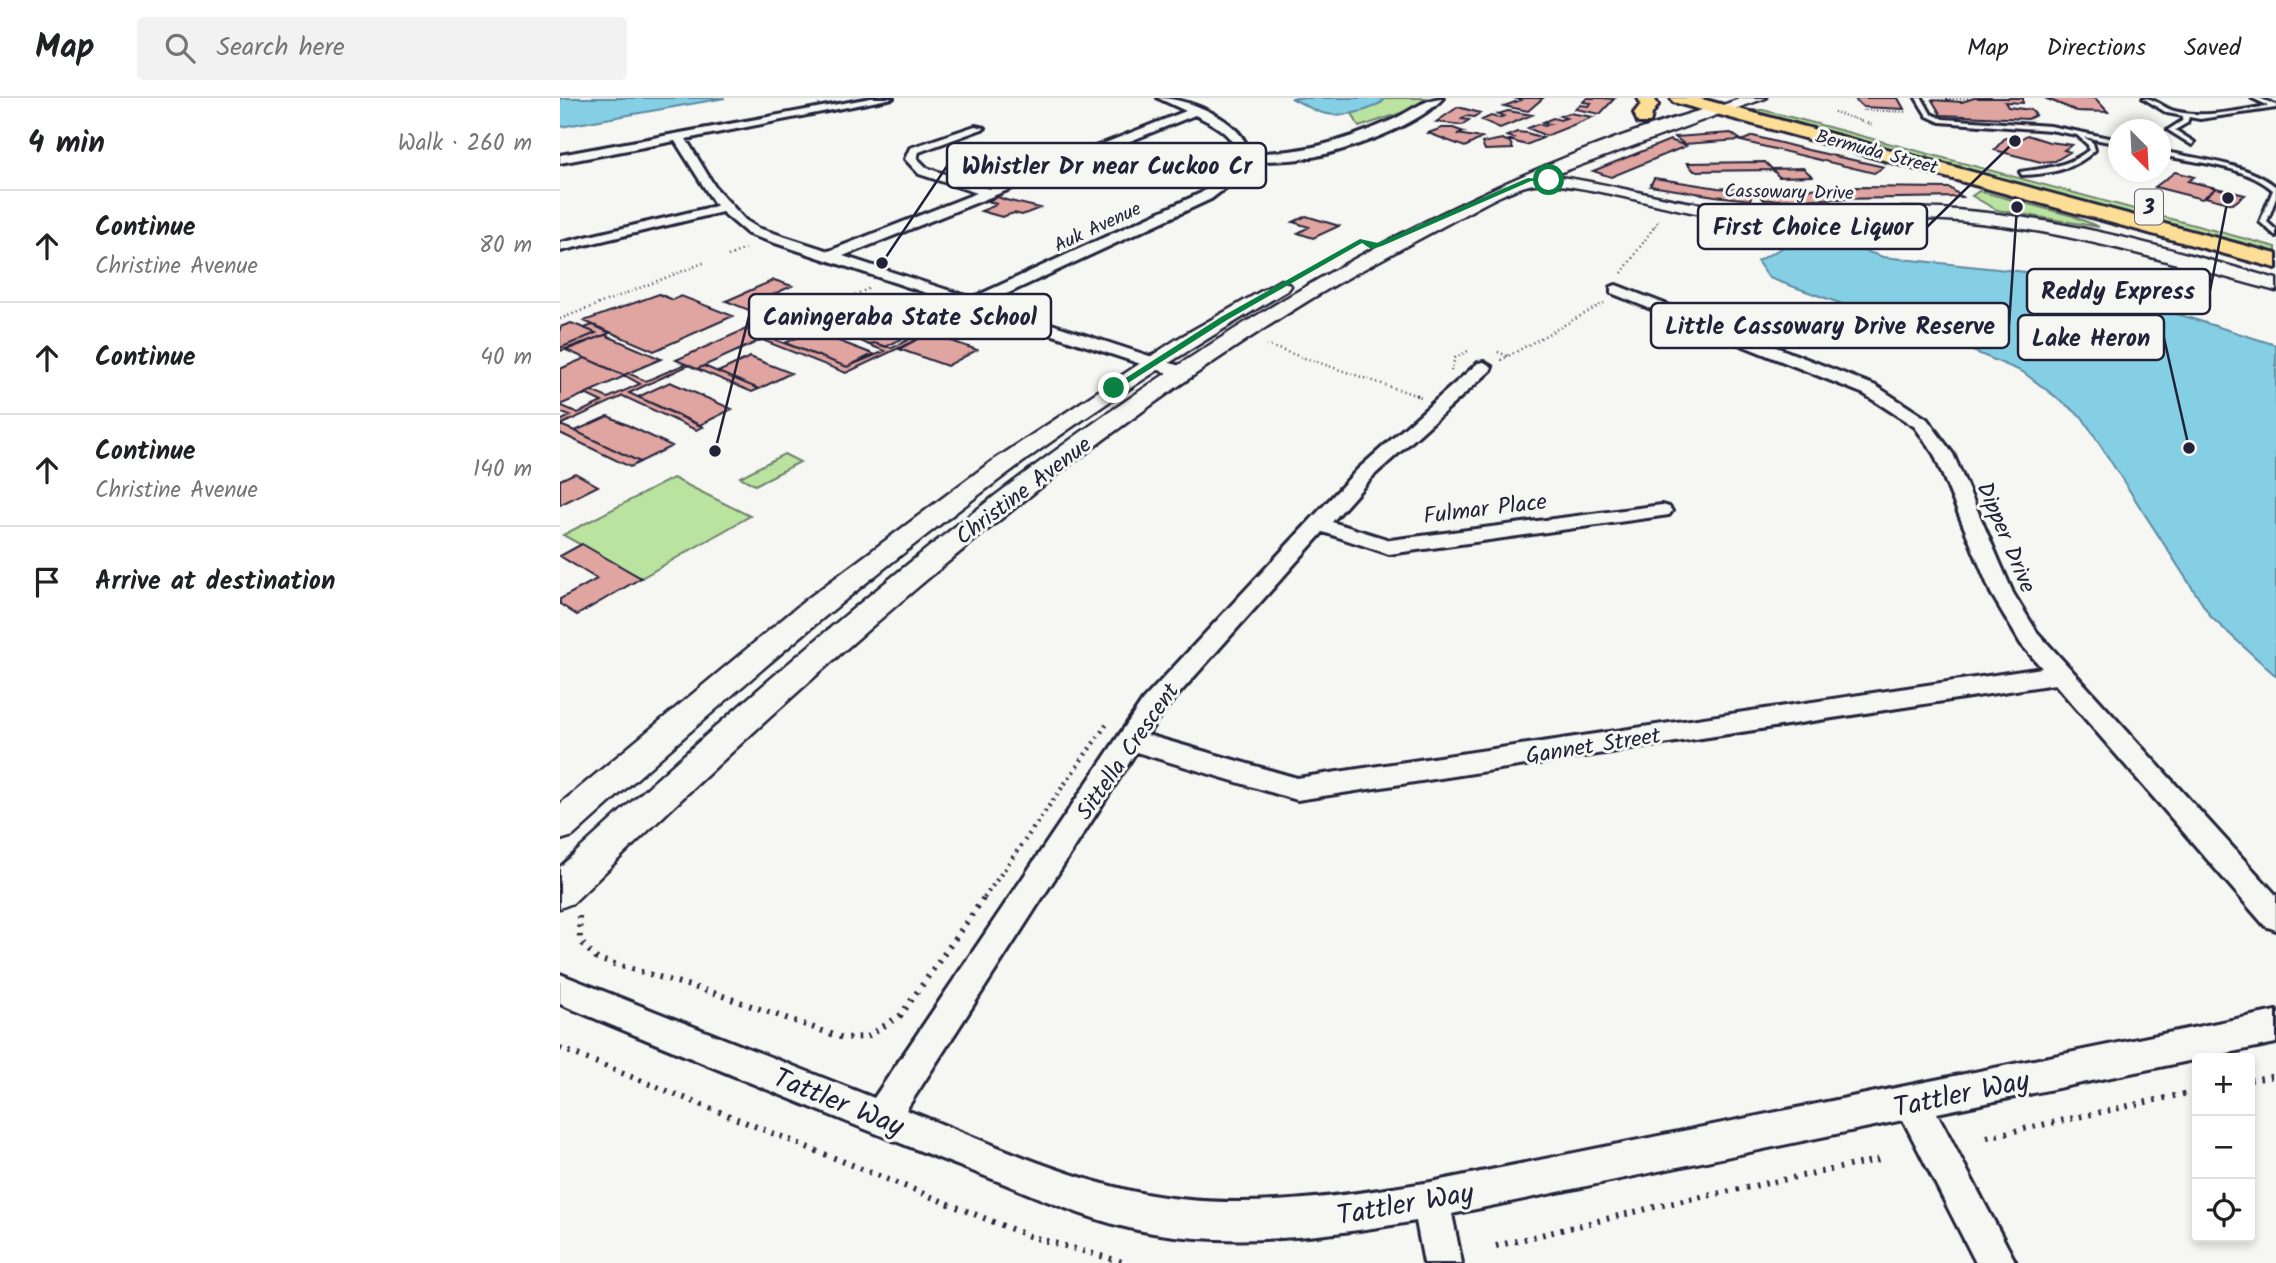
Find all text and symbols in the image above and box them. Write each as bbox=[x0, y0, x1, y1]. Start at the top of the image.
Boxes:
search box bbox=[137, 17, 627, 80]
text: Map bbox=[35, 22, 95, 75]
text: Search here bbox=[217, 27, 345, 69]
icon: search bbox=[161, 29, 199, 67]
text: Map bbox=[1967, 29, 2009, 68]
text: Directions bbox=[2047, 29, 2146, 68]
text: Saved bbox=[2184, 29, 2241, 68]
north arrow bbox=[2108, 119, 2171, 182]
text: 4 min bbox=[28, 120, 105, 168]
street label: Bermuda Street bbox=[1812, 122, 1942, 184]
text: Walk · 260 m bbox=[398, 126, 532, 162]
callout: Whistler Dr near Cuckoo Cr bbox=[947, 143, 1266, 188]
text: Whistler Dr near Cuckoo Cr bbox=[962, 148, 1254, 187]
route start bbox=[1533, 164, 1564, 195]
street label: Cassowary Drive bbox=[1724, 177, 1854, 209]
road number: 3 bbox=[2135, 190, 2163, 224]
street label: Auk Avenue bbox=[1049, 194, 1147, 261]
callout: First Choice Liquor bbox=[1698, 204, 1927, 249]
text: Continue bbox=[95, 207, 196, 249]
text: First Choice Liquor bbox=[1713, 209, 1915, 248]
icon: ahead bbox=[28, 227, 66, 265]
text: 80 m bbox=[479, 228, 532, 264]
text: Christine Avenue bbox=[95, 249, 258, 285]
callout: Reddy Express bbox=[2027, 269, 2210, 314]
text: Reddy Express bbox=[2041, 273, 2195, 312]
callout: Caningeraba State School bbox=[749, 294, 1051, 339]
text: Caningeraba State School bbox=[763, 299, 1038, 338]
callout: Little Cassowary Drive Reserve bbox=[1651, 303, 2009, 348]
text: Little Cassowary Drive Reserve bbox=[1665, 308, 1995, 347]
callout: Lake Heron bbox=[2018, 315, 2164, 360]
text: Lake Heron bbox=[2032, 320, 2150, 359]
text: Continue bbox=[95, 337, 196, 379]
icon: ahead bbox=[28, 339, 66, 377]
text: 40 m bbox=[480, 340, 532, 376]
route end bbox=[1098, 372, 1129, 403]
street label: Christine Avenue bbox=[948, 428, 1100, 555]
text: Continue bbox=[95, 431, 196, 473]
icon: ahead bbox=[28, 451, 66, 489]
text: 140 m bbox=[473, 452, 532, 488]
text: Christine Avenue bbox=[95, 473, 258, 509]
street label: Dipper Drive bbox=[1966, 477, 2045, 599]
street label: Fulmar Place bbox=[1421, 485, 1549, 535]
text: Arrive at destination bbox=[95, 561, 335, 603]
icon: arrive bbox=[28, 563, 66, 601]
street label: Sittella Crescent bbox=[1068, 675, 1190, 828]
street label: Gannet Street bbox=[1523, 718, 1664, 775]
map controls bbox=[2192, 1053, 2255, 1242]
button: + bbox=[2192, 1053, 2255, 1116]
street label: Tattler Way bbox=[766, 1057, 911, 1150]
street label: Tattler Way bbox=[1889, 1059, 2034, 1132]
button: − bbox=[2192, 1116, 2255, 1179]
street label: Tattler Way bbox=[1334, 1171, 1478, 1240]
button: locate bbox=[2192, 1179, 2255, 1242]

